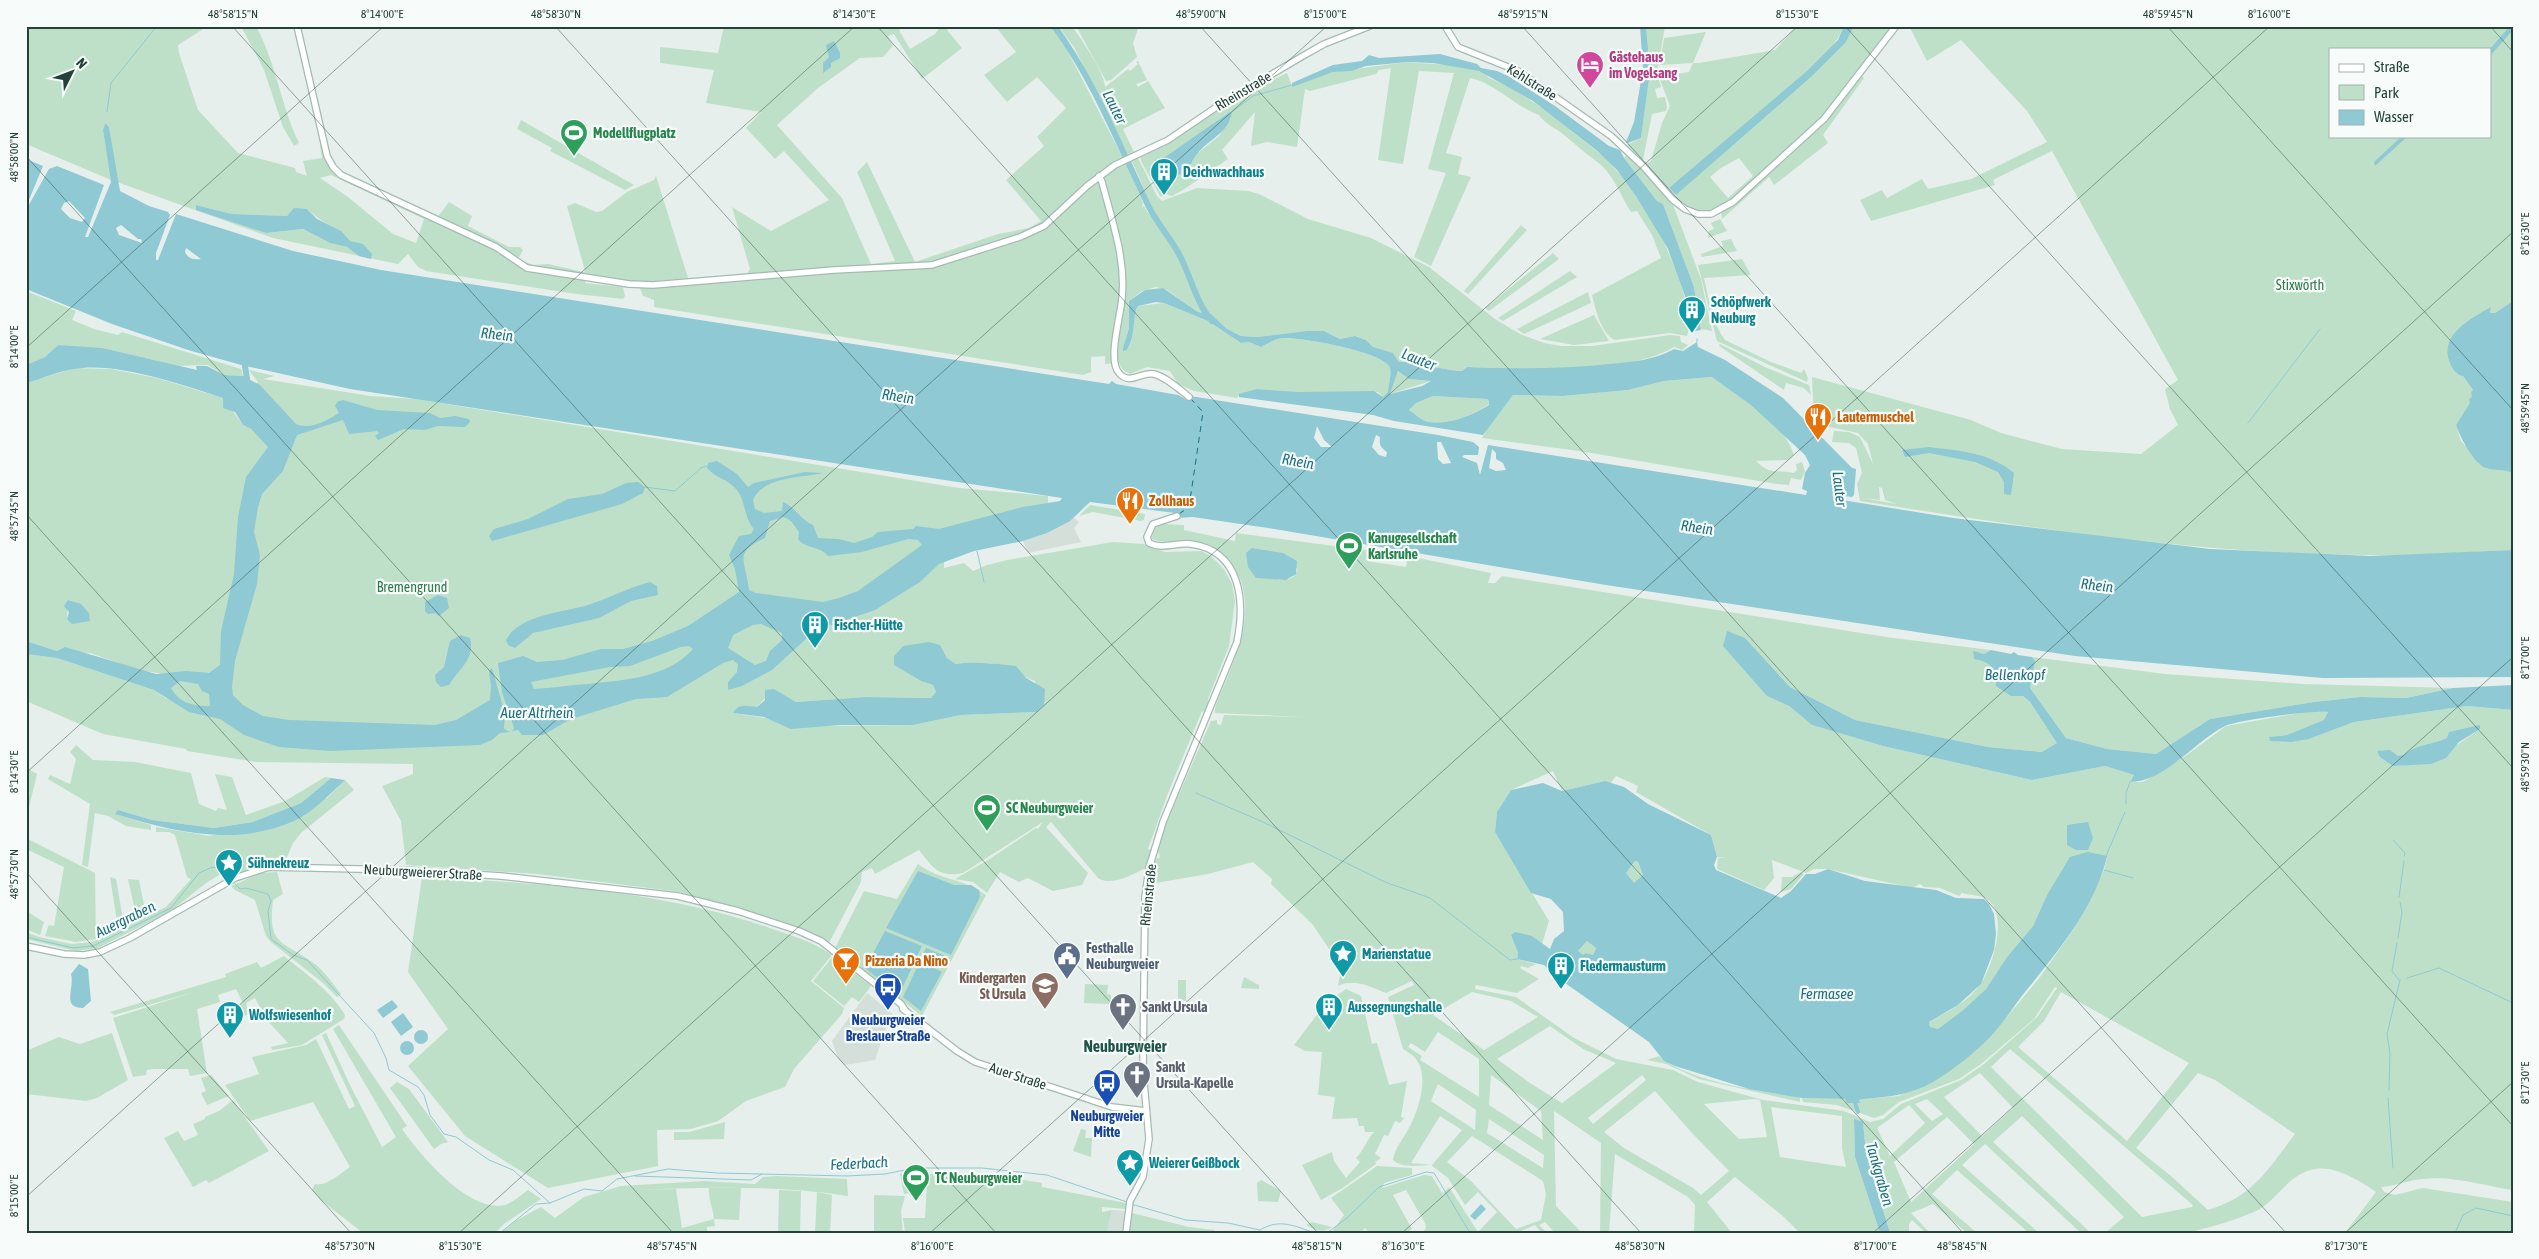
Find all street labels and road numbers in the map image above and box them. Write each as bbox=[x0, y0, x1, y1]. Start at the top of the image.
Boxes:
street label: Kehlstraße bbox=[1504, 60, 1560, 104]
street label: Rheinstraße bbox=[1212, 68, 1274, 114]
street label: Neuburgweierer Straße bbox=[363, 861, 483, 883]
street label: Rheinstraße bbox=[1137, 863, 1159, 927]
street label: Auer Straße bbox=[987, 1059, 1049, 1093]

